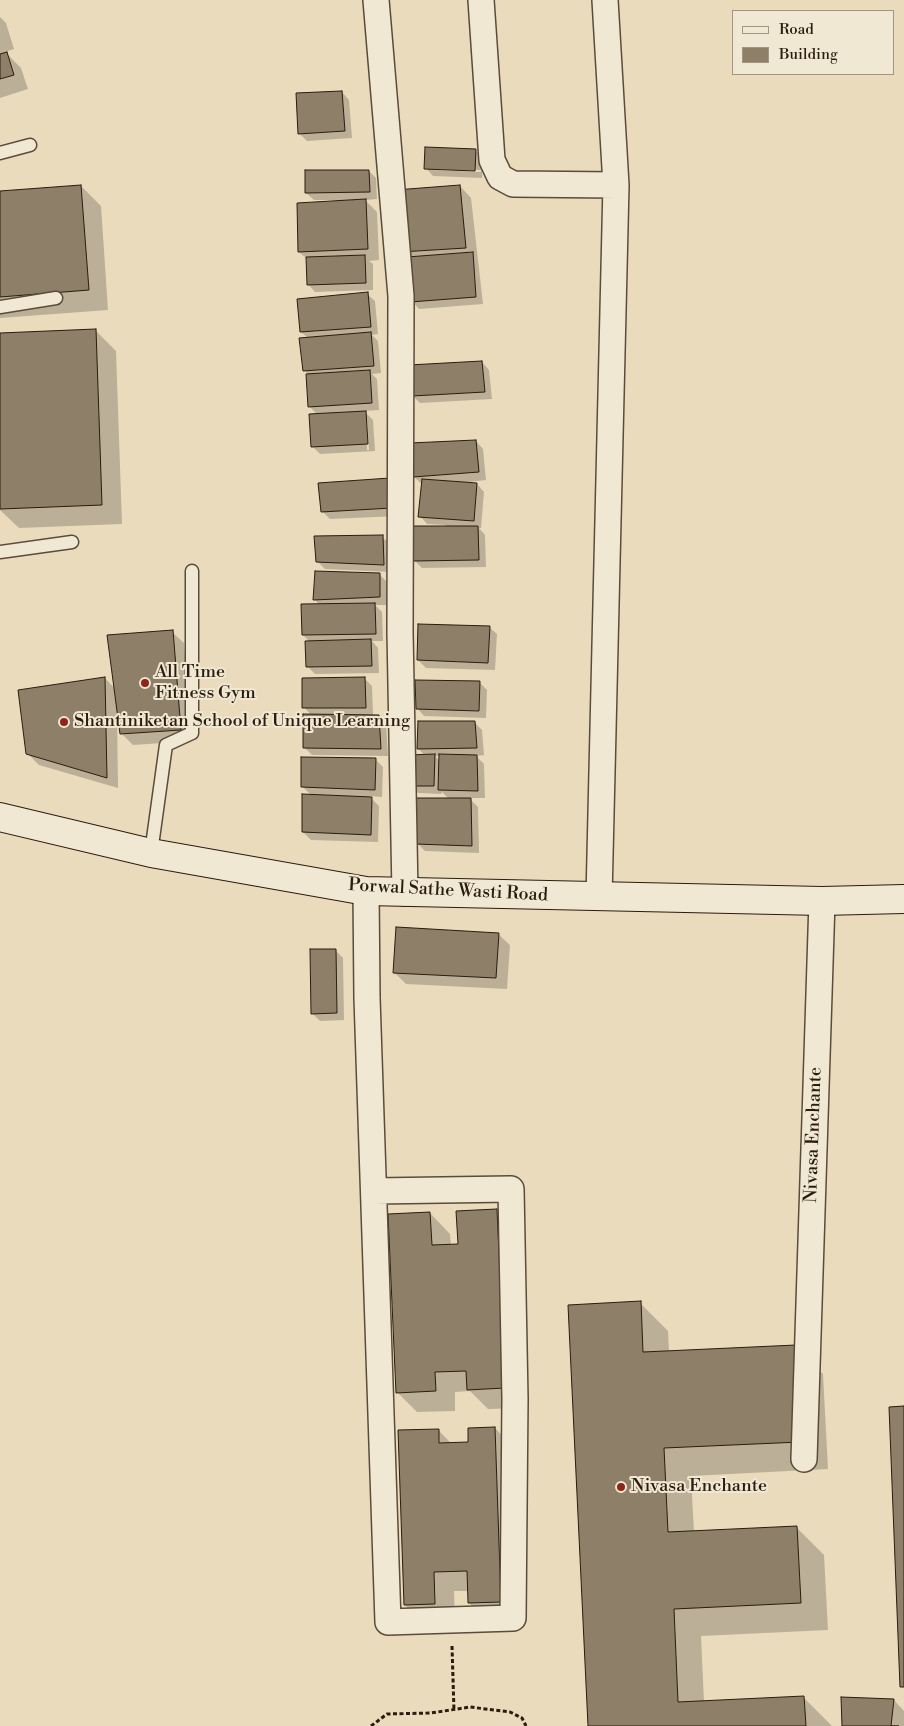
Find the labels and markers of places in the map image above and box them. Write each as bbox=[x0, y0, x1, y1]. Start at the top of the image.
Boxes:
place label: All Time Fitness Gym bbox=[155, 662, 256, 704]
marker: All Time Fitness Gym bbox=[139, 677, 151, 689]
place label: Shantiniketan School of Unique Learning bbox=[74, 711, 410, 733]
marker: Shantiniketan School of Unique Learning bbox=[58, 716, 70, 728]
place label: Nivasa Enchante bbox=[631, 1476, 767, 1498]
marker: Nivasa Enchante bbox=[615, 1481, 627, 1493]

